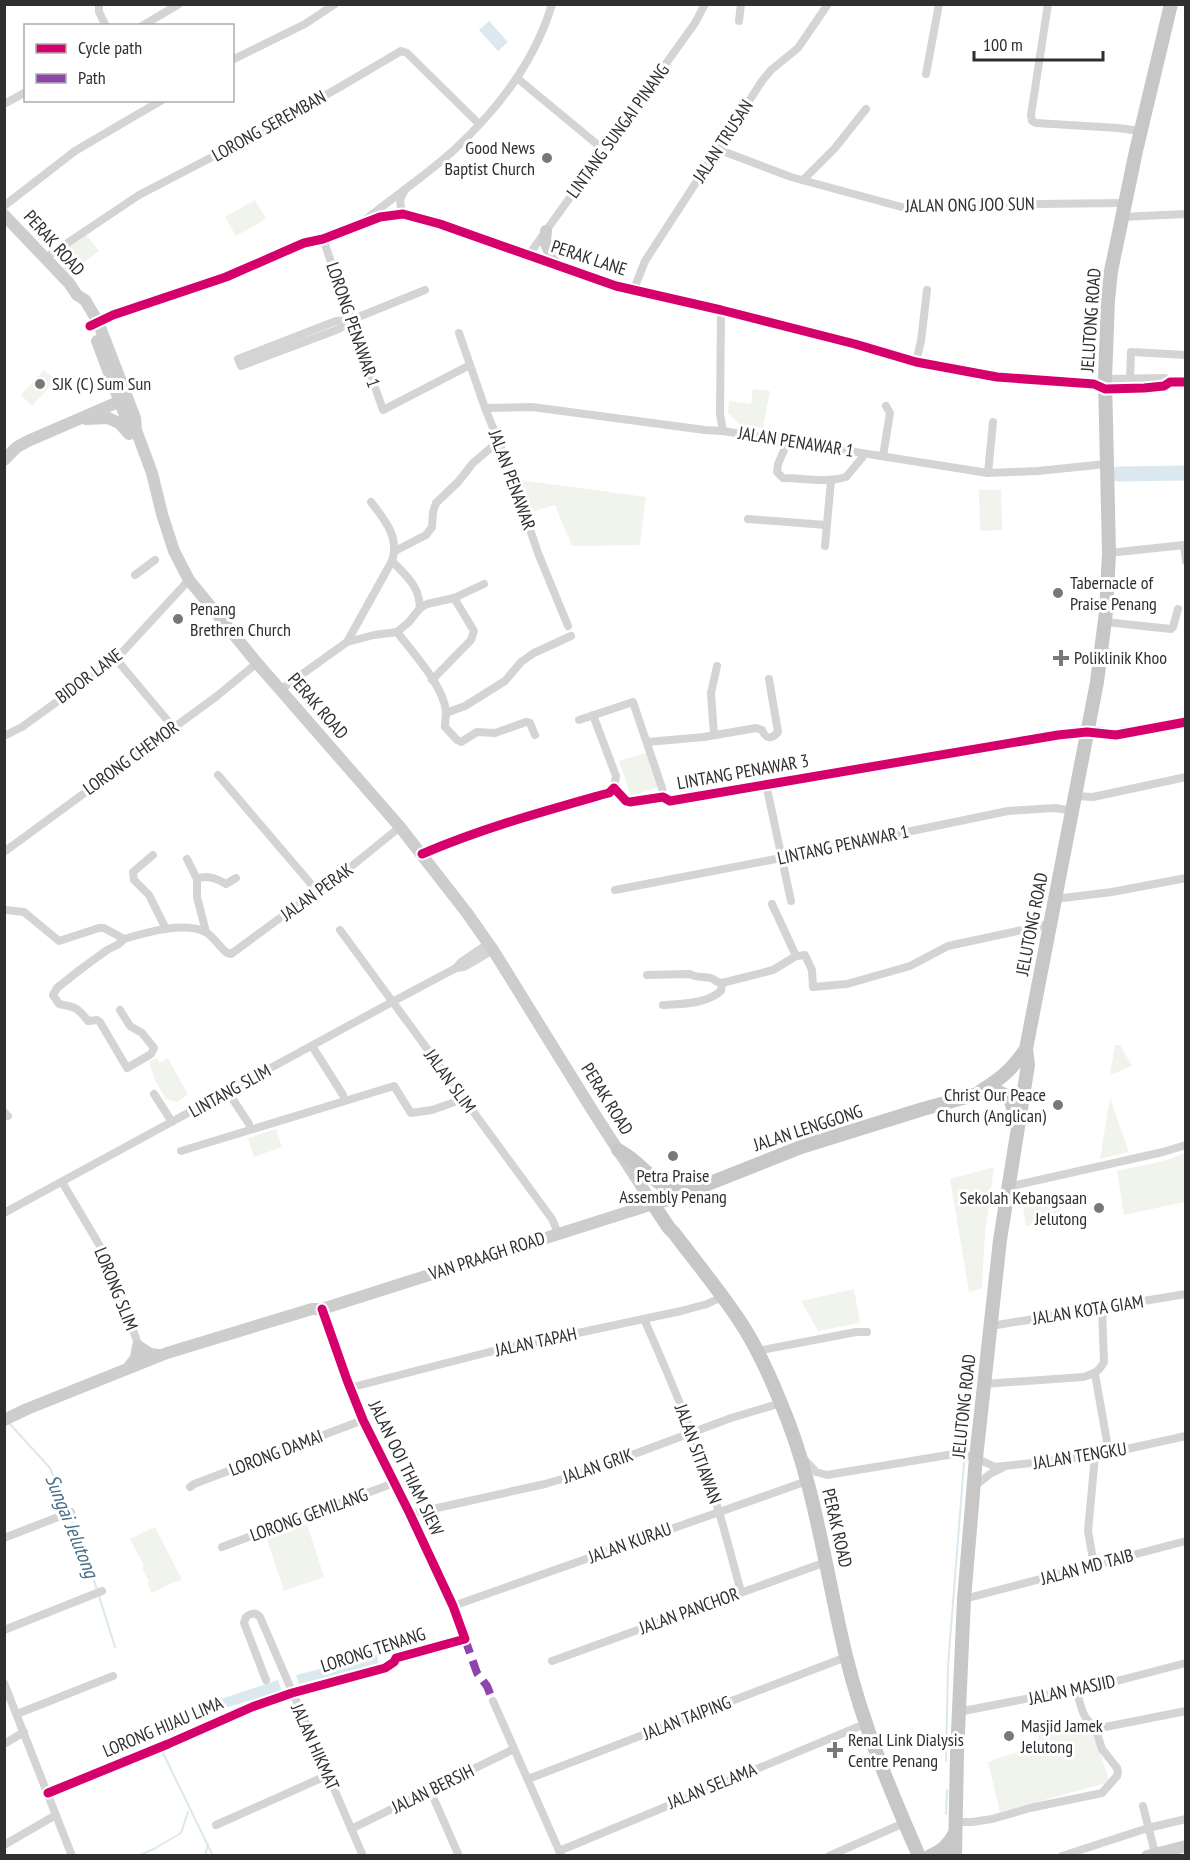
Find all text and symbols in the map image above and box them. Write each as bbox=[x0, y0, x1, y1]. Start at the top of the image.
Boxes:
legend bbox=[24, 24, 234, 102]
scale bar bbox=[974, 24, 1103, 62]
text: 100 m bbox=[983, 33, 1023, 56]
text: Cycle path bbox=[78, 36, 142, 59]
street label: LINTANG SUNGAI PINANG bbox=[561, 59, 674, 202]
text: Path bbox=[78, 66, 106, 89]
street label: LORONG SEREMBAN bbox=[208, 85, 330, 166]
street label: JALAN TRUSAN bbox=[687, 95, 758, 187]
place label: Good News Baptist Church bbox=[445, 136, 535, 180]
marker: Good News Baptist Church bbox=[540, 151, 554, 165]
street label: JALAN ONG JOO SUN bbox=[904, 192, 1035, 217]
street label: PERAK ROAD bbox=[19, 205, 90, 280]
street label: PERAK LANE bbox=[548, 234, 630, 281]
street label: LORONG PENAWAR 1 bbox=[321, 259, 386, 391]
street label: JELUTONG ROAD bbox=[1075, 267, 1106, 374]
place label: SJK (C) Sum Sun bbox=[52, 372, 151, 395]
marker: SJK (C) Sum Sun bbox=[33, 377, 47, 391]
street label: JALAN PENAWAR 1 bbox=[736, 421, 856, 462]
street label: JALAN PENAWAR bbox=[483, 426, 541, 533]
place label: Tabernacle of Praise Penang bbox=[1070, 571, 1157, 615]
marker: Tabernacle of Praise Penang bbox=[1051, 586, 1065, 600]
place label: Penang Brethren Church bbox=[190, 597, 291, 641]
marker: Penang Brethren Church bbox=[171, 612, 185, 626]
street label: BIDOR LANE bbox=[51, 643, 127, 708]
place label: Poliklinik Khoo bbox=[1074, 646, 1167, 669]
marker: Poliklinik Khoo bbox=[1052, 649, 1070, 667]
street label: PERAK ROAD bbox=[283, 668, 353, 744]
street label: LORONG CHEMOR bbox=[79, 715, 183, 800]
street label: LINTANG PENAWAR 3 bbox=[675, 749, 811, 794]
street label: LINTANG PENAWAR 1 bbox=[775, 819, 911, 870]
street label: JALAN PERAK bbox=[275, 858, 358, 926]
street label: JELUTONG ROAD bbox=[1010, 871, 1053, 978]
street label: JALAN SLIM bbox=[419, 1043, 481, 1117]
street label: LINTANG SLIM bbox=[185, 1059, 275, 1122]
street label: PERAK ROAD bbox=[576, 1059, 638, 1139]
place label: Christ Our Peace Church (Anglican) bbox=[937, 1083, 1047, 1127]
marker: Christ Our Peace Church (Anglican) bbox=[1051, 1098, 1065, 1112]
street label: JALAN LENGGONG bbox=[749, 1099, 865, 1156]
marker: Petra Praise Assembly Penang bbox=[666, 1149, 680, 1163]
place label: Petra Praise Assembly Penang bbox=[619, 1164, 727, 1208]
place label: Sekolah Kebangsaan Jelutong bbox=[959, 1186, 1087, 1230]
marker: Sekolah Kebangsaan Jelutong bbox=[1092, 1201, 1106, 1215]
street label: VAN PRAAGH ROAD bbox=[425, 1226, 548, 1285]
street label: LORONG SLIM bbox=[89, 1244, 144, 1334]
street label: JALAN KOTA GIAM bbox=[1030, 1289, 1145, 1330]
street label: JALAN TAPAH bbox=[492, 1322, 579, 1362]
street label: JELUTONG ROAD bbox=[947, 1353, 980, 1460]
street label: JALAN OOI THIAM SIEW bbox=[363, 1396, 449, 1539]
street label: JALAN SITIAWAN bbox=[669, 1400, 727, 1507]
street label: LORONG DAMAI bbox=[226, 1424, 326, 1481]
street label: JALAN TENGKU bbox=[1030, 1437, 1128, 1474]
street label: JALAN GRIK bbox=[559, 1443, 636, 1489]
water label: Sungai Jelutong bbox=[40, 1471, 105, 1583]
street label: LORONG GEMILANG bbox=[247, 1483, 371, 1546]
street label: PERAK ROAD bbox=[817, 1486, 858, 1570]
street label: JALAN KURAU bbox=[584, 1517, 675, 1569]
street label: JALAN MD TAIB bbox=[1037, 1543, 1136, 1590]
street label: JALAN PANCHOR bbox=[635, 1582, 742, 1640]
street label: LORONG TENANG bbox=[318, 1622, 428, 1677]
street label: JALAN MASJID bbox=[1025, 1669, 1117, 1710]
street label: JALAN TAIPING bbox=[639, 1690, 734, 1745]
street label: LORONG HIJAU LIMA bbox=[99, 1691, 227, 1762]
street label: JALAN HIKMAT bbox=[286, 1699, 345, 1794]
place label: Masjid Jamek Jelutong bbox=[1020, 1714, 1103, 1758]
place label: Renal Link Dialysis Centre Penang bbox=[848, 1728, 964, 1772]
marker: Masjid Jamek Jelutong bbox=[1002, 1729, 1016, 1743]
marker: Renal Link Dialysis Centre Penang bbox=[826, 1741, 844, 1759]
street label: JALAN SELAMA bbox=[663, 1757, 760, 1814]
street label: JALAN BERSIH bbox=[387, 1759, 478, 1819]

